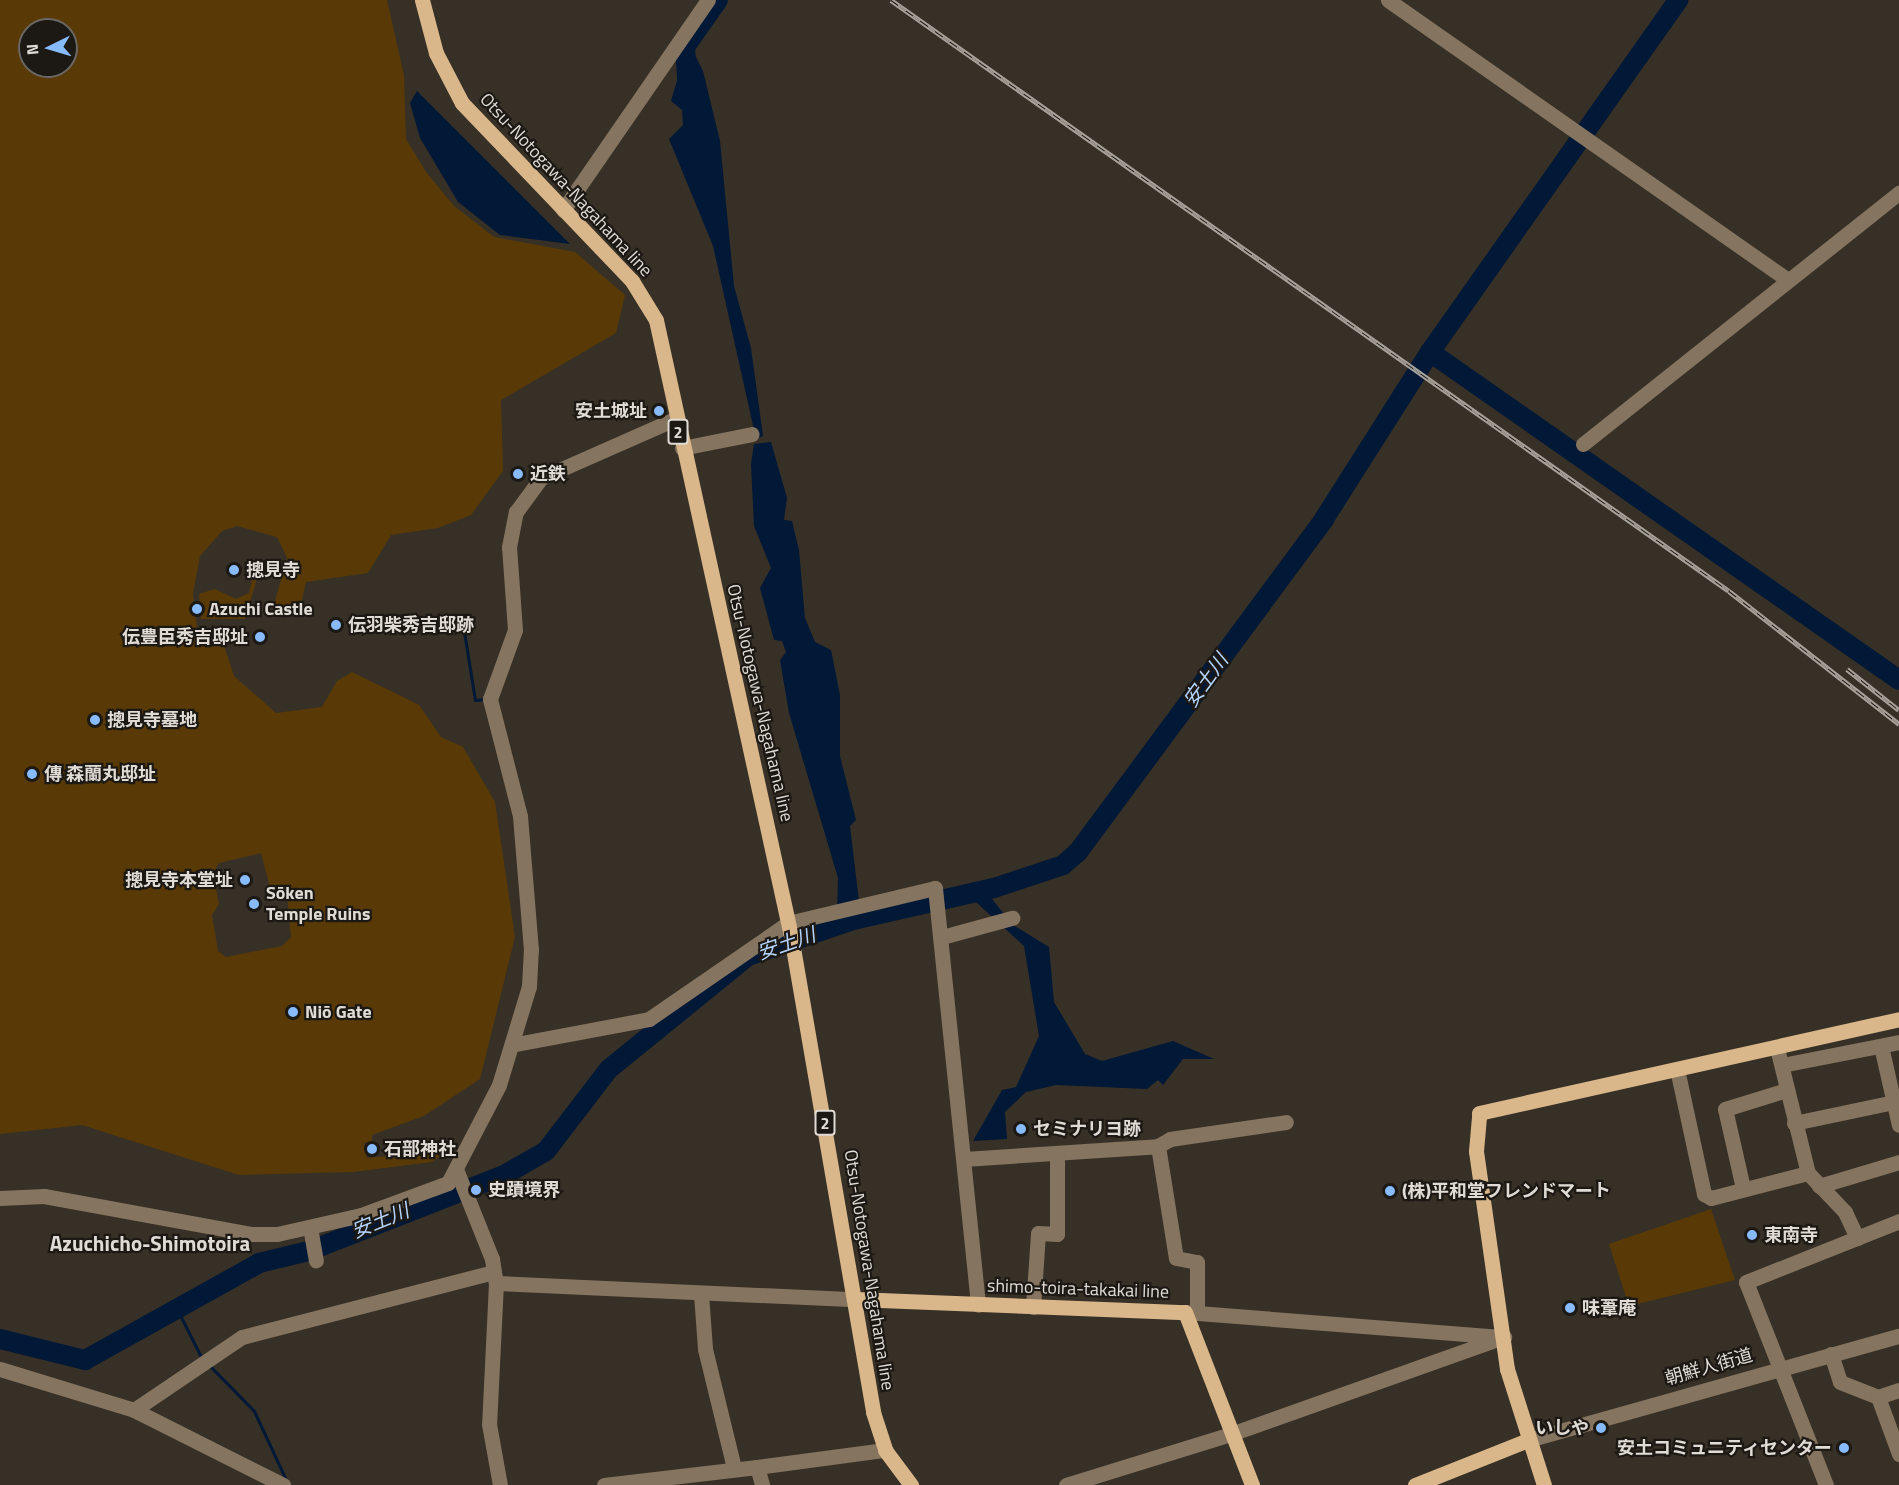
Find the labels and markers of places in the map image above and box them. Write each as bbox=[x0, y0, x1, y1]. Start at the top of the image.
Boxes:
place label: 安土城址 bbox=[575, 400, 647, 422]
marker: 安土城址 bbox=[652, 404, 666, 418]
place label: 近鉄 bbox=[530, 463, 566, 485]
marker: 近鉄 bbox=[511, 467, 525, 481]
place label: 摠見寺 bbox=[246, 559, 300, 581]
marker: 摠見寺 bbox=[227, 563, 241, 577]
place label: Azuchi Castle bbox=[209, 598, 313, 620]
marker: Azuchi Castle bbox=[190, 602, 204, 616]
place label: 伝羽柴秀吉邸跡 bbox=[348, 614, 474, 636]
marker: 伝羽柴秀吉邸跡 bbox=[329, 618, 343, 632]
place label: 伝豊臣秀吉邸址 bbox=[122, 626, 248, 648]
marker: 伝豊臣秀吉邸址 bbox=[253, 630, 267, 644]
place label: 摠見寺墓地 bbox=[107, 709, 197, 731]
marker: 摠見寺墓地 bbox=[88, 713, 102, 727]
place label: 傳 森蘭丸邸址 bbox=[44, 763, 156, 785]
marker: 傳 森蘭丸邸址 bbox=[25, 767, 39, 781]
place label: 摠見寺本堂址 bbox=[125, 869, 233, 891]
marker: 摠見寺本堂址 bbox=[238, 873, 252, 887]
place label: Sōken Temple Ruins bbox=[266, 883, 371, 926]
marker: Sōken Temple Ruins bbox=[247, 897, 261, 911]
place label: Niō Gate bbox=[305, 1001, 372, 1023]
marker: Niō Gate bbox=[286, 1005, 300, 1019]
place label: セミナリヨ跡 bbox=[1033, 1118, 1141, 1140]
marker: セミナリヨ跡 bbox=[1014, 1122, 1028, 1136]
place label: 石部神社 bbox=[384, 1138, 456, 1160]
marker: 石部神社 bbox=[365, 1142, 379, 1156]
place label: 史蹟境界 bbox=[488, 1179, 560, 1201]
place label: (株)平和堂フレンドマート bbox=[1402, 1180, 1611, 1202]
marker: 史蹟境界 bbox=[469, 1183, 483, 1197]
marker: (株)平和堂フレンドマート bbox=[1383, 1184, 1397, 1198]
place label: 東南寺 bbox=[1764, 1224, 1818, 1246]
marker: 東南寺 bbox=[1745, 1228, 1759, 1242]
place label: 味葦庵 bbox=[1582, 1297, 1636, 1319]
marker: 味葦庵 bbox=[1563, 1301, 1577, 1315]
place label: いしや bbox=[1535, 1417, 1589, 1439]
marker: いしや bbox=[1594, 1421, 1608, 1435]
place label: 安土コミュニティセンター bbox=[1616, 1437, 1832, 1459]
marker: 安土コミュニティセンター bbox=[1837, 1441, 1851, 1455]

